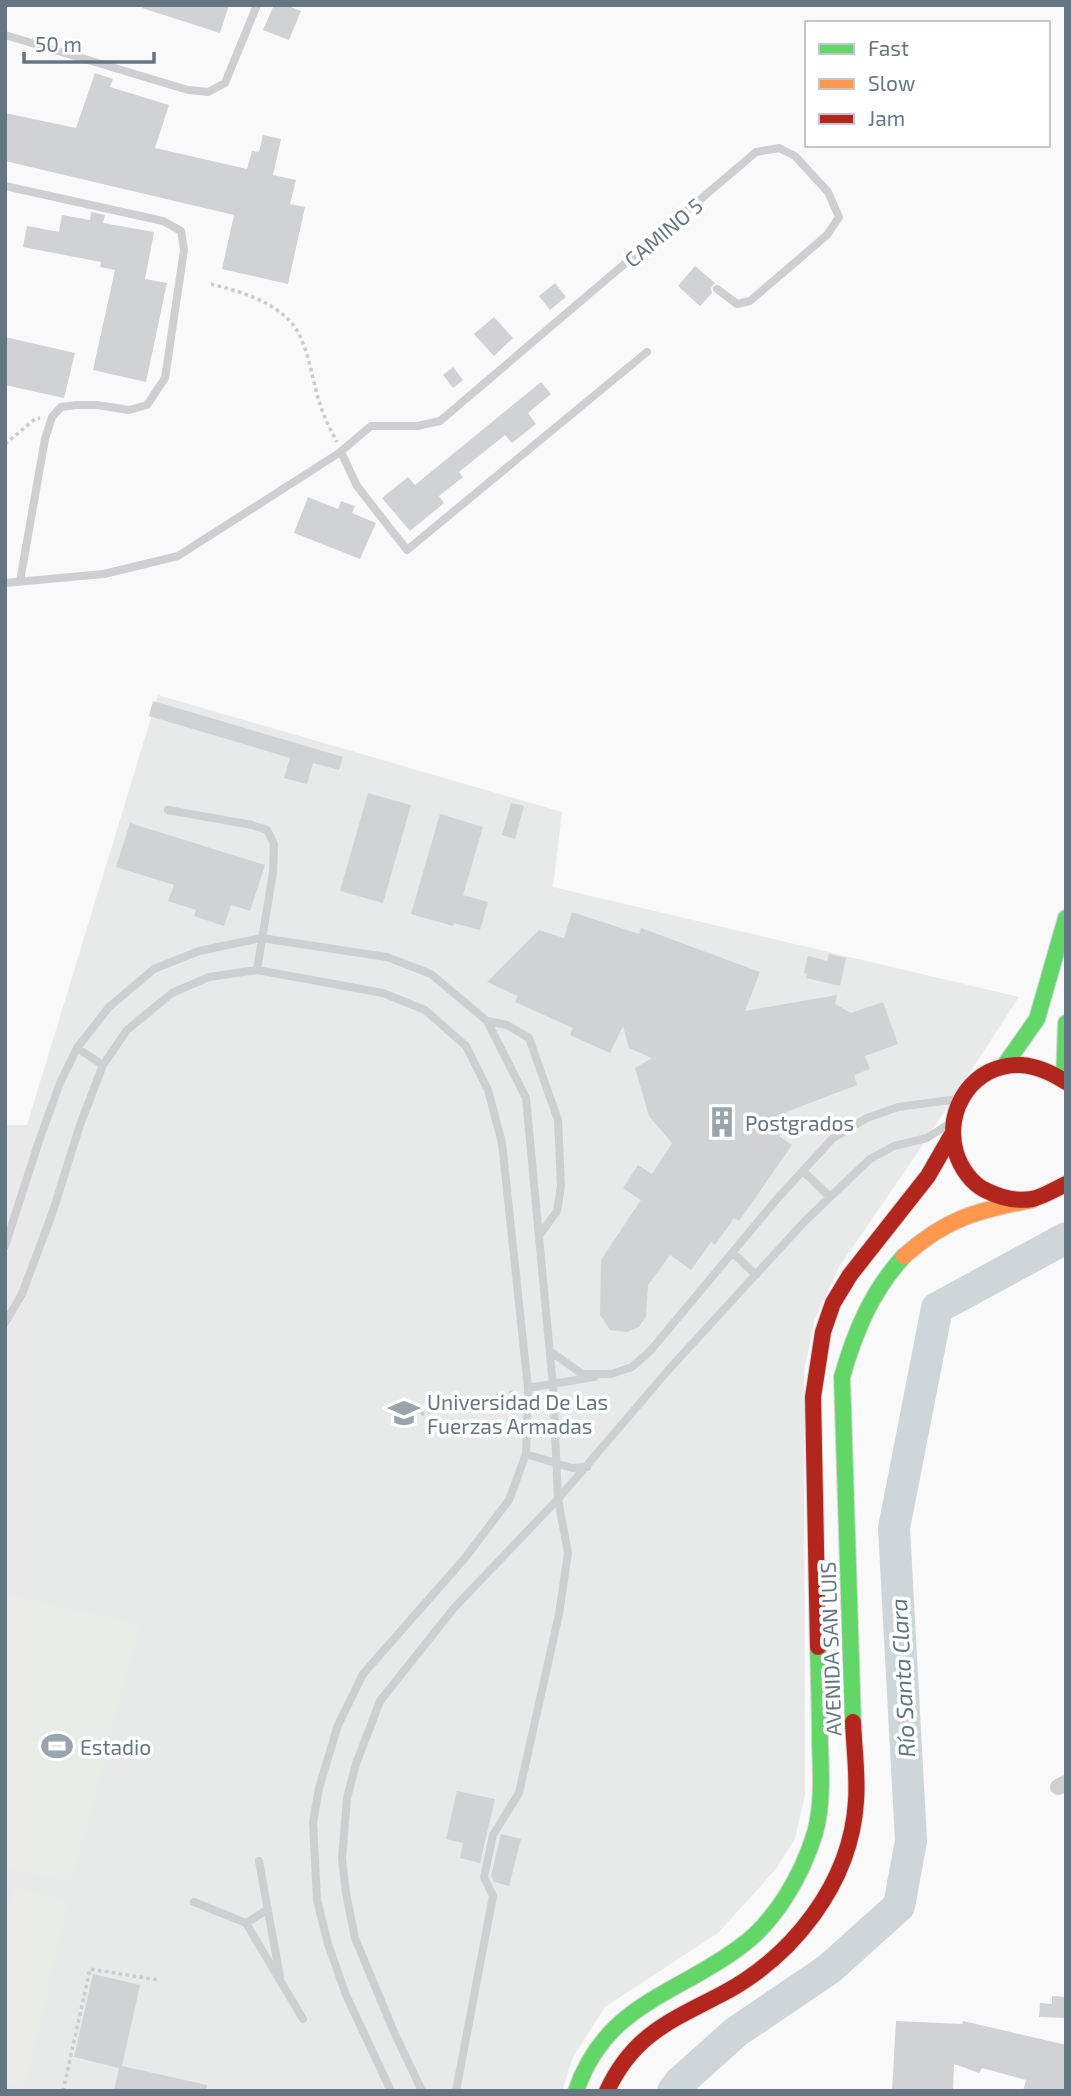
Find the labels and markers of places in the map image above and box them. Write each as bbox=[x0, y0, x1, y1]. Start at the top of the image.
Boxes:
building icon: Postgrados bbox=[705, 1105, 739, 1139]
place label: Postgrados bbox=[745, 1110, 854, 1135]
place label: Universidad De Las Fuerzas Armadas bbox=[427, 1389, 608, 1438]
school or university icon: Universidad De Las Fuerzas Armadas bbox=[387, 1396, 421, 1430]
sports icon: Estadio bbox=[40, 1729, 74, 1763]
place label: Estadio bbox=[80, 1734, 151, 1759]

